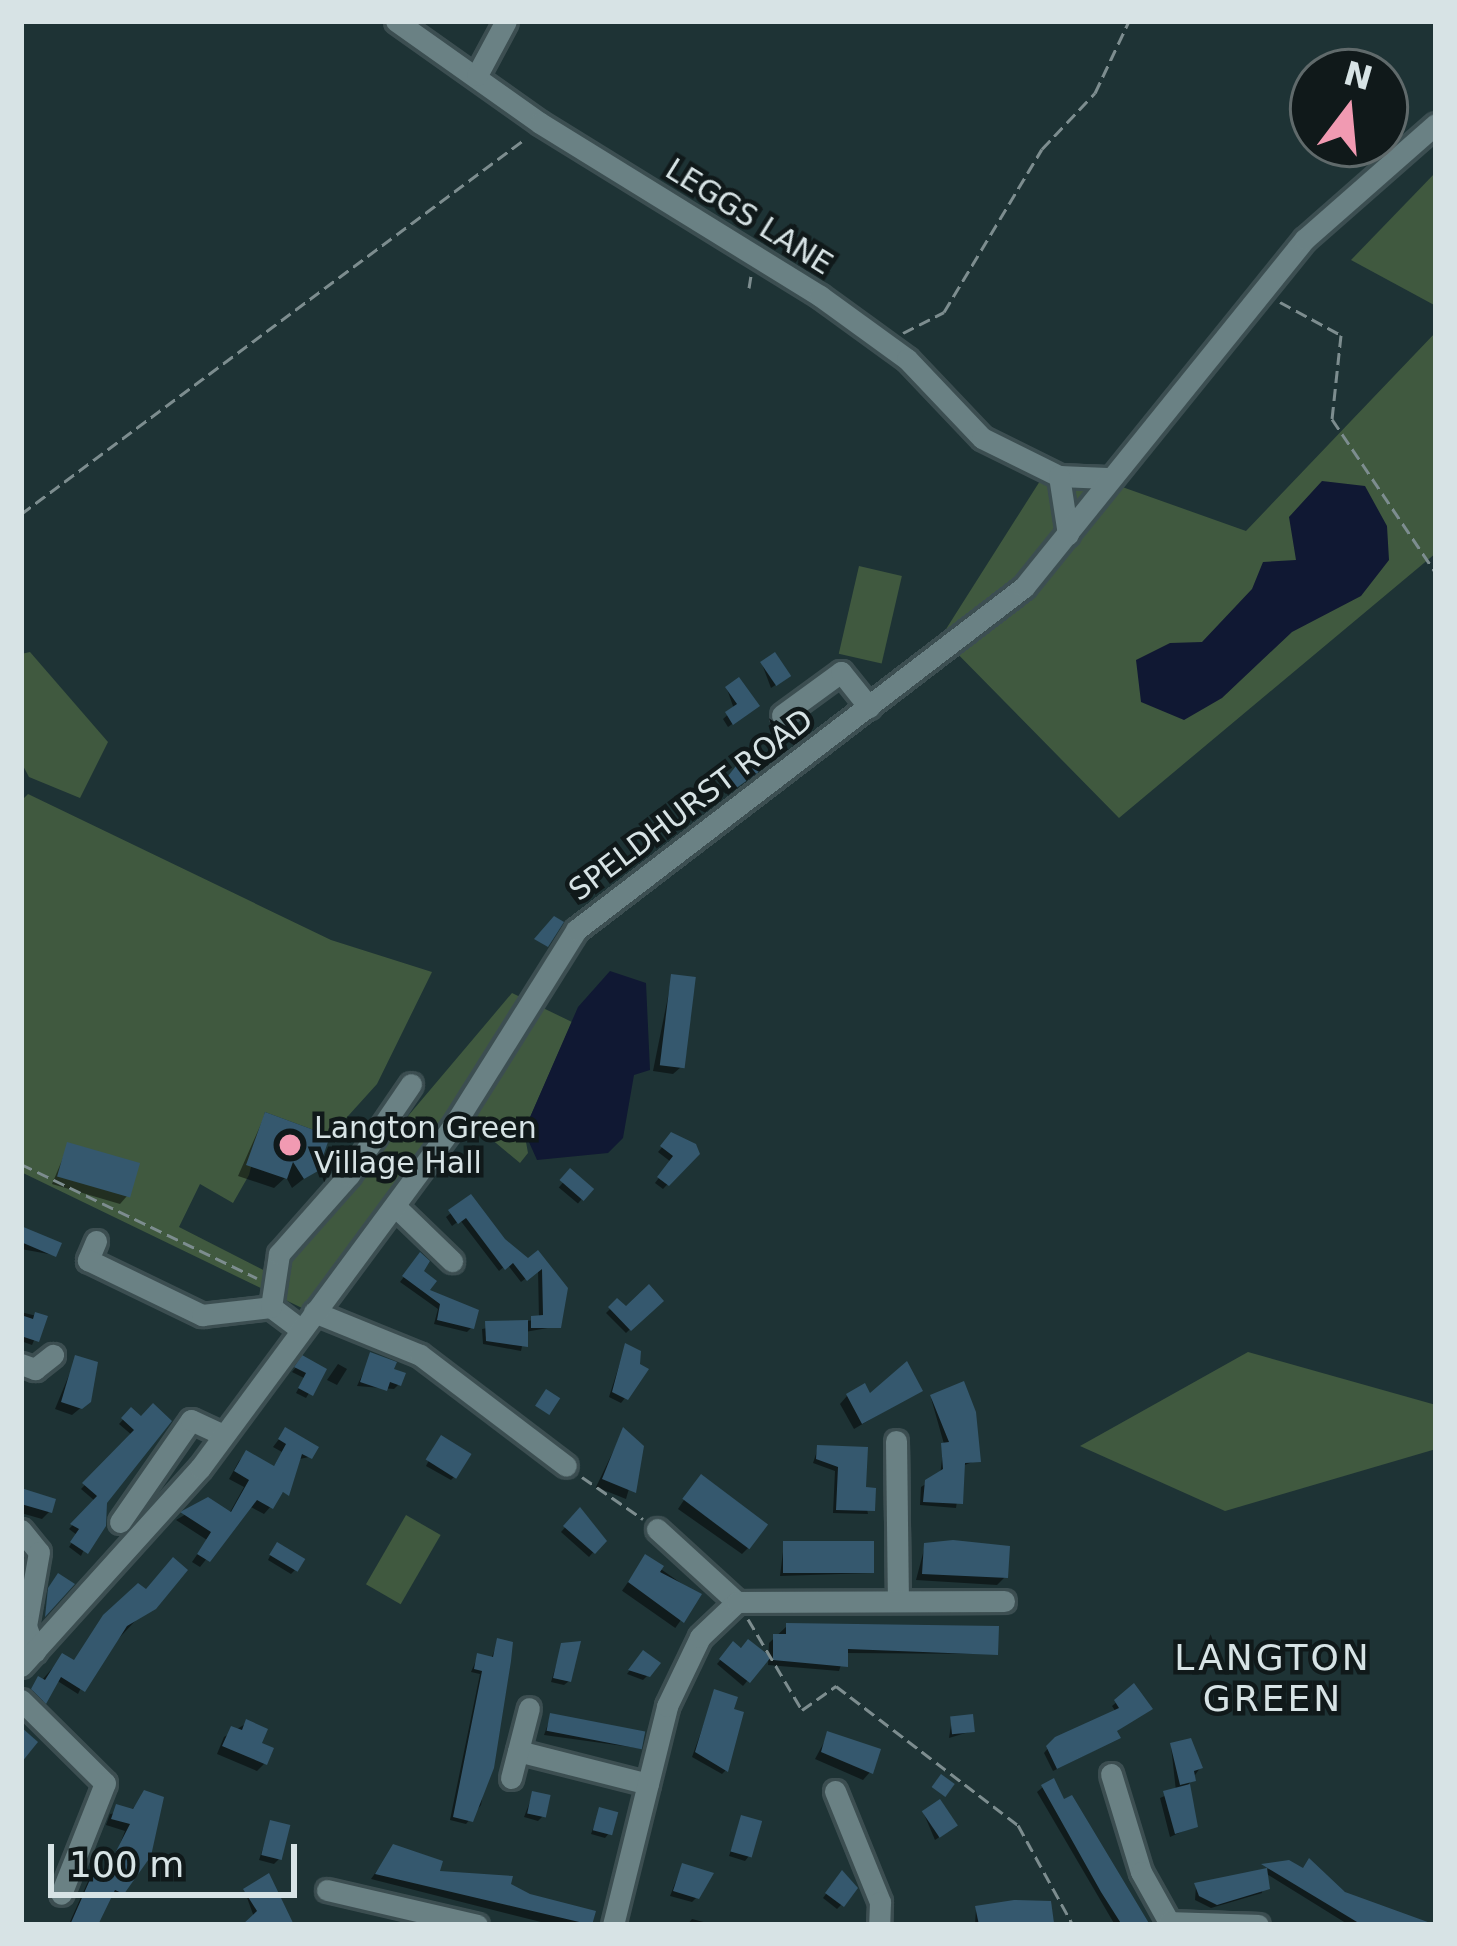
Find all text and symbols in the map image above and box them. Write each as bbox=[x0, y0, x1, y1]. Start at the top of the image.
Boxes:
north arrow bbox=[1289, 48, 1409, 168]
text: N bbox=[1340, 53, 1377, 98]
street label: LEGGS LANE bbox=[659, 151, 839, 283]
street label: SPELDHURST ROAD bbox=[562, 702, 820, 908]
place label: Langton Green Village Hall bbox=[314, 1110, 537, 1180]
marker: Langton Green Village Hall bbox=[277, 1132, 303, 1158]
district label: LANGTON GREEN bbox=[1174, 1635, 1372, 1720]
scale bar bbox=[54, 1820, 303, 1894]
text: 100 m bbox=[69, 1844, 184, 1885]

